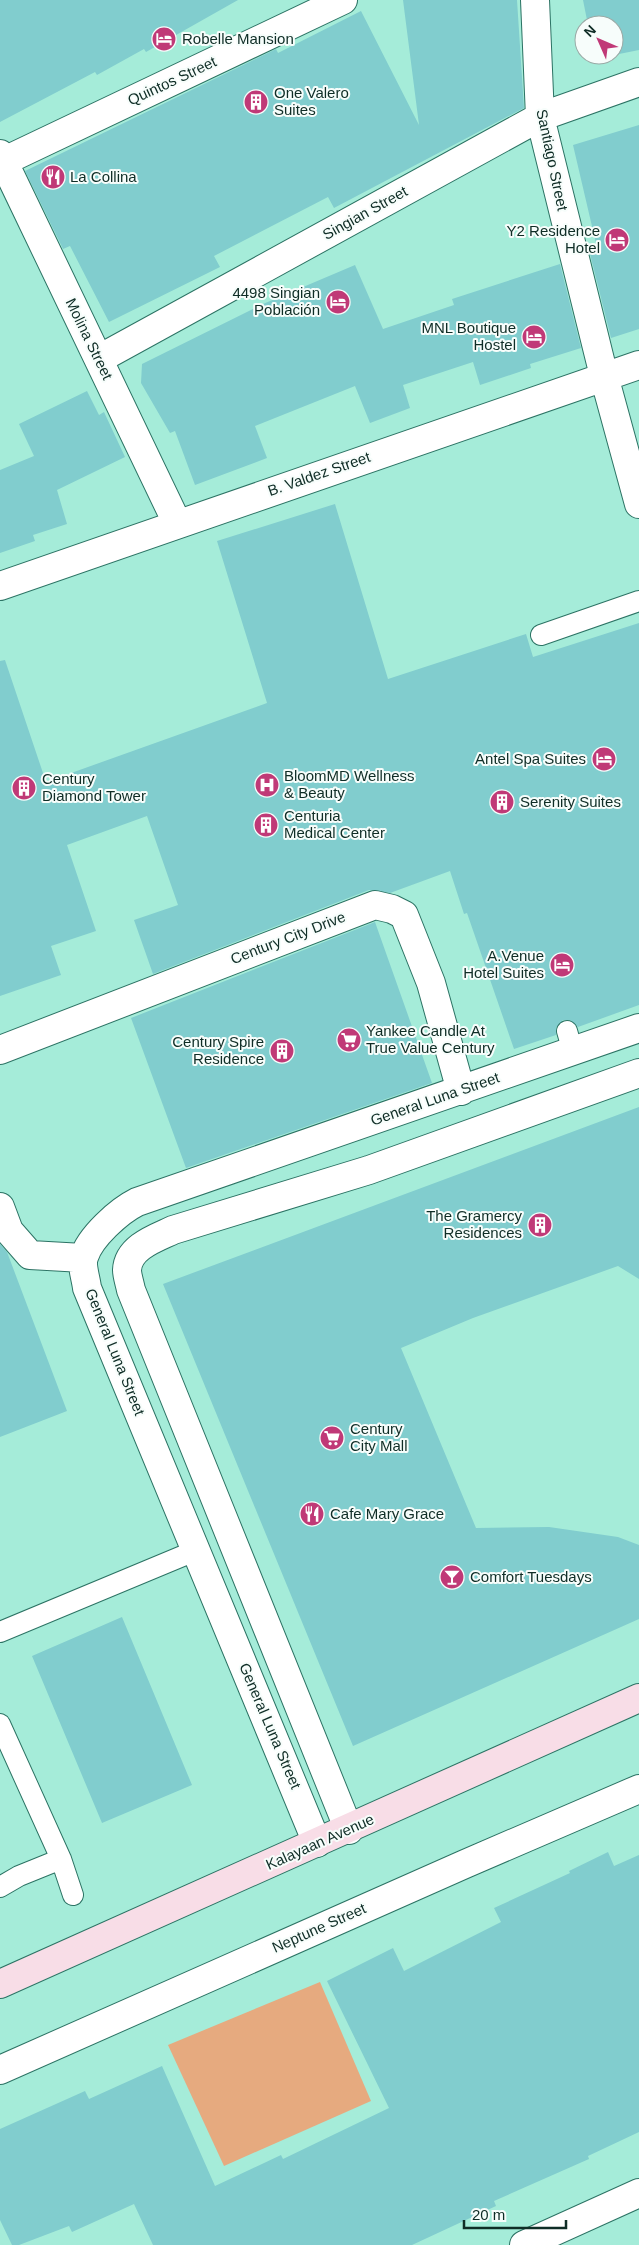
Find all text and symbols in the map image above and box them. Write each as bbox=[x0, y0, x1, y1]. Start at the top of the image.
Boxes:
north arrow bbox=[574, 15, 624, 65]
text: N bbox=[581, 22, 599, 40]
hotel icon: Robelle Mansion bbox=[151, 26, 177, 52]
place label: Robelle Mansion bbox=[182, 30, 294, 47]
street label: Quintos Street bbox=[125, 52, 220, 109]
place label: One Valero Suites bbox=[274, 84, 349, 118]
building icon: One Valero Suites bbox=[243, 89, 269, 115]
street label: Santiago Street bbox=[533, 108, 572, 213]
restaurant icon: La Collina bbox=[40, 164, 66, 190]
place label: La Collina bbox=[70, 168, 137, 185]
street label: Singian Street bbox=[319, 182, 411, 243]
place label: Y2 Residence Hotel bbox=[507, 222, 600, 256]
hotel icon: Y2 Residence Hotel bbox=[604, 227, 630, 253]
place label: 4498 Singian Población bbox=[232, 284, 320, 318]
hotel icon: 4498 Singian Población bbox=[325, 289, 351, 315]
street label: Molina Street bbox=[62, 295, 117, 383]
place label: MNL Boutique Hostel bbox=[422, 319, 516, 353]
hotel icon: MNL Boutique Hostel bbox=[521, 324, 547, 350]
street label: B. Valdez Street bbox=[265, 448, 373, 499]
hotel icon: Antel Spa Suites bbox=[591, 746, 617, 772]
place label: Antel Spa Suites bbox=[475, 750, 586, 767]
place label: BloomMD Wellness & Beauty bbox=[284, 767, 415, 801]
place label: Century Diamond Tower bbox=[42, 770, 146, 804]
hospital icon: BloomMD Wellness & Beauty bbox=[254, 772, 280, 798]
building icon: Century Diamond Tower bbox=[11, 775, 37, 801]
building icon: Serenity Suites bbox=[489, 789, 515, 815]
place label: Serenity Suites bbox=[520, 793, 621, 810]
place label: Centuria Medical Center bbox=[284, 807, 385, 841]
building icon: Centuria Medical Center bbox=[253, 812, 279, 838]
street label: Century City Drive bbox=[228, 908, 348, 967]
place label: A.Venue Hotel Suites bbox=[463, 947, 544, 981]
hotel icon: A.Venue Hotel Suites bbox=[549, 952, 575, 978]
place label: Yankee Candle At True Value Century bbox=[366, 1022, 495, 1056]
supermarket icon: Yankee Candle At True Value Century bbox=[336, 1027, 362, 1053]
place label: Century Spire Residence bbox=[172, 1033, 264, 1067]
building icon: Century Spire Residence bbox=[269, 1038, 295, 1064]
street label: General Luna Street bbox=[368, 1068, 502, 1129]
place label: The Gramercy Residences bbox=[426, 1207, 522, 1241]
building icon: The Gramercy Residences bbox=[527, 1212, 553, 1238]
street label: General Luna Street bbox=[82, 1286, 149, 1418]
place label: Century City Mall bbox=[350, 1420, 408, 1454]
supermarket icon: Century City Mall bbox=[319, 1425, 345, 1451]
restaurant icon: Cafe Mary Grace bbox=[299, 1501, 325, 1527]
place label: Cafe Mary Grace bbox=[330, 1505, 444, 1522]
bar icon: Comfort Tuesdays bbox=[439, 1564, 465, 1590]
place label: Comfort Tuesdays bbox=[470, 1568, 592, 1585]
street label: General Luna Street bbox=[236, 1660, 305, 1792]
street label: Kalayaan Avenue bbox=[263, 1810, 376, 1873]
street label: Neptune Street bbox=[269, 1899, 369, 1956]
scale bar bbox=[464, 2198, 566, 2230]
text: 20 m bbox=[472, 2206, 505, 2223]

